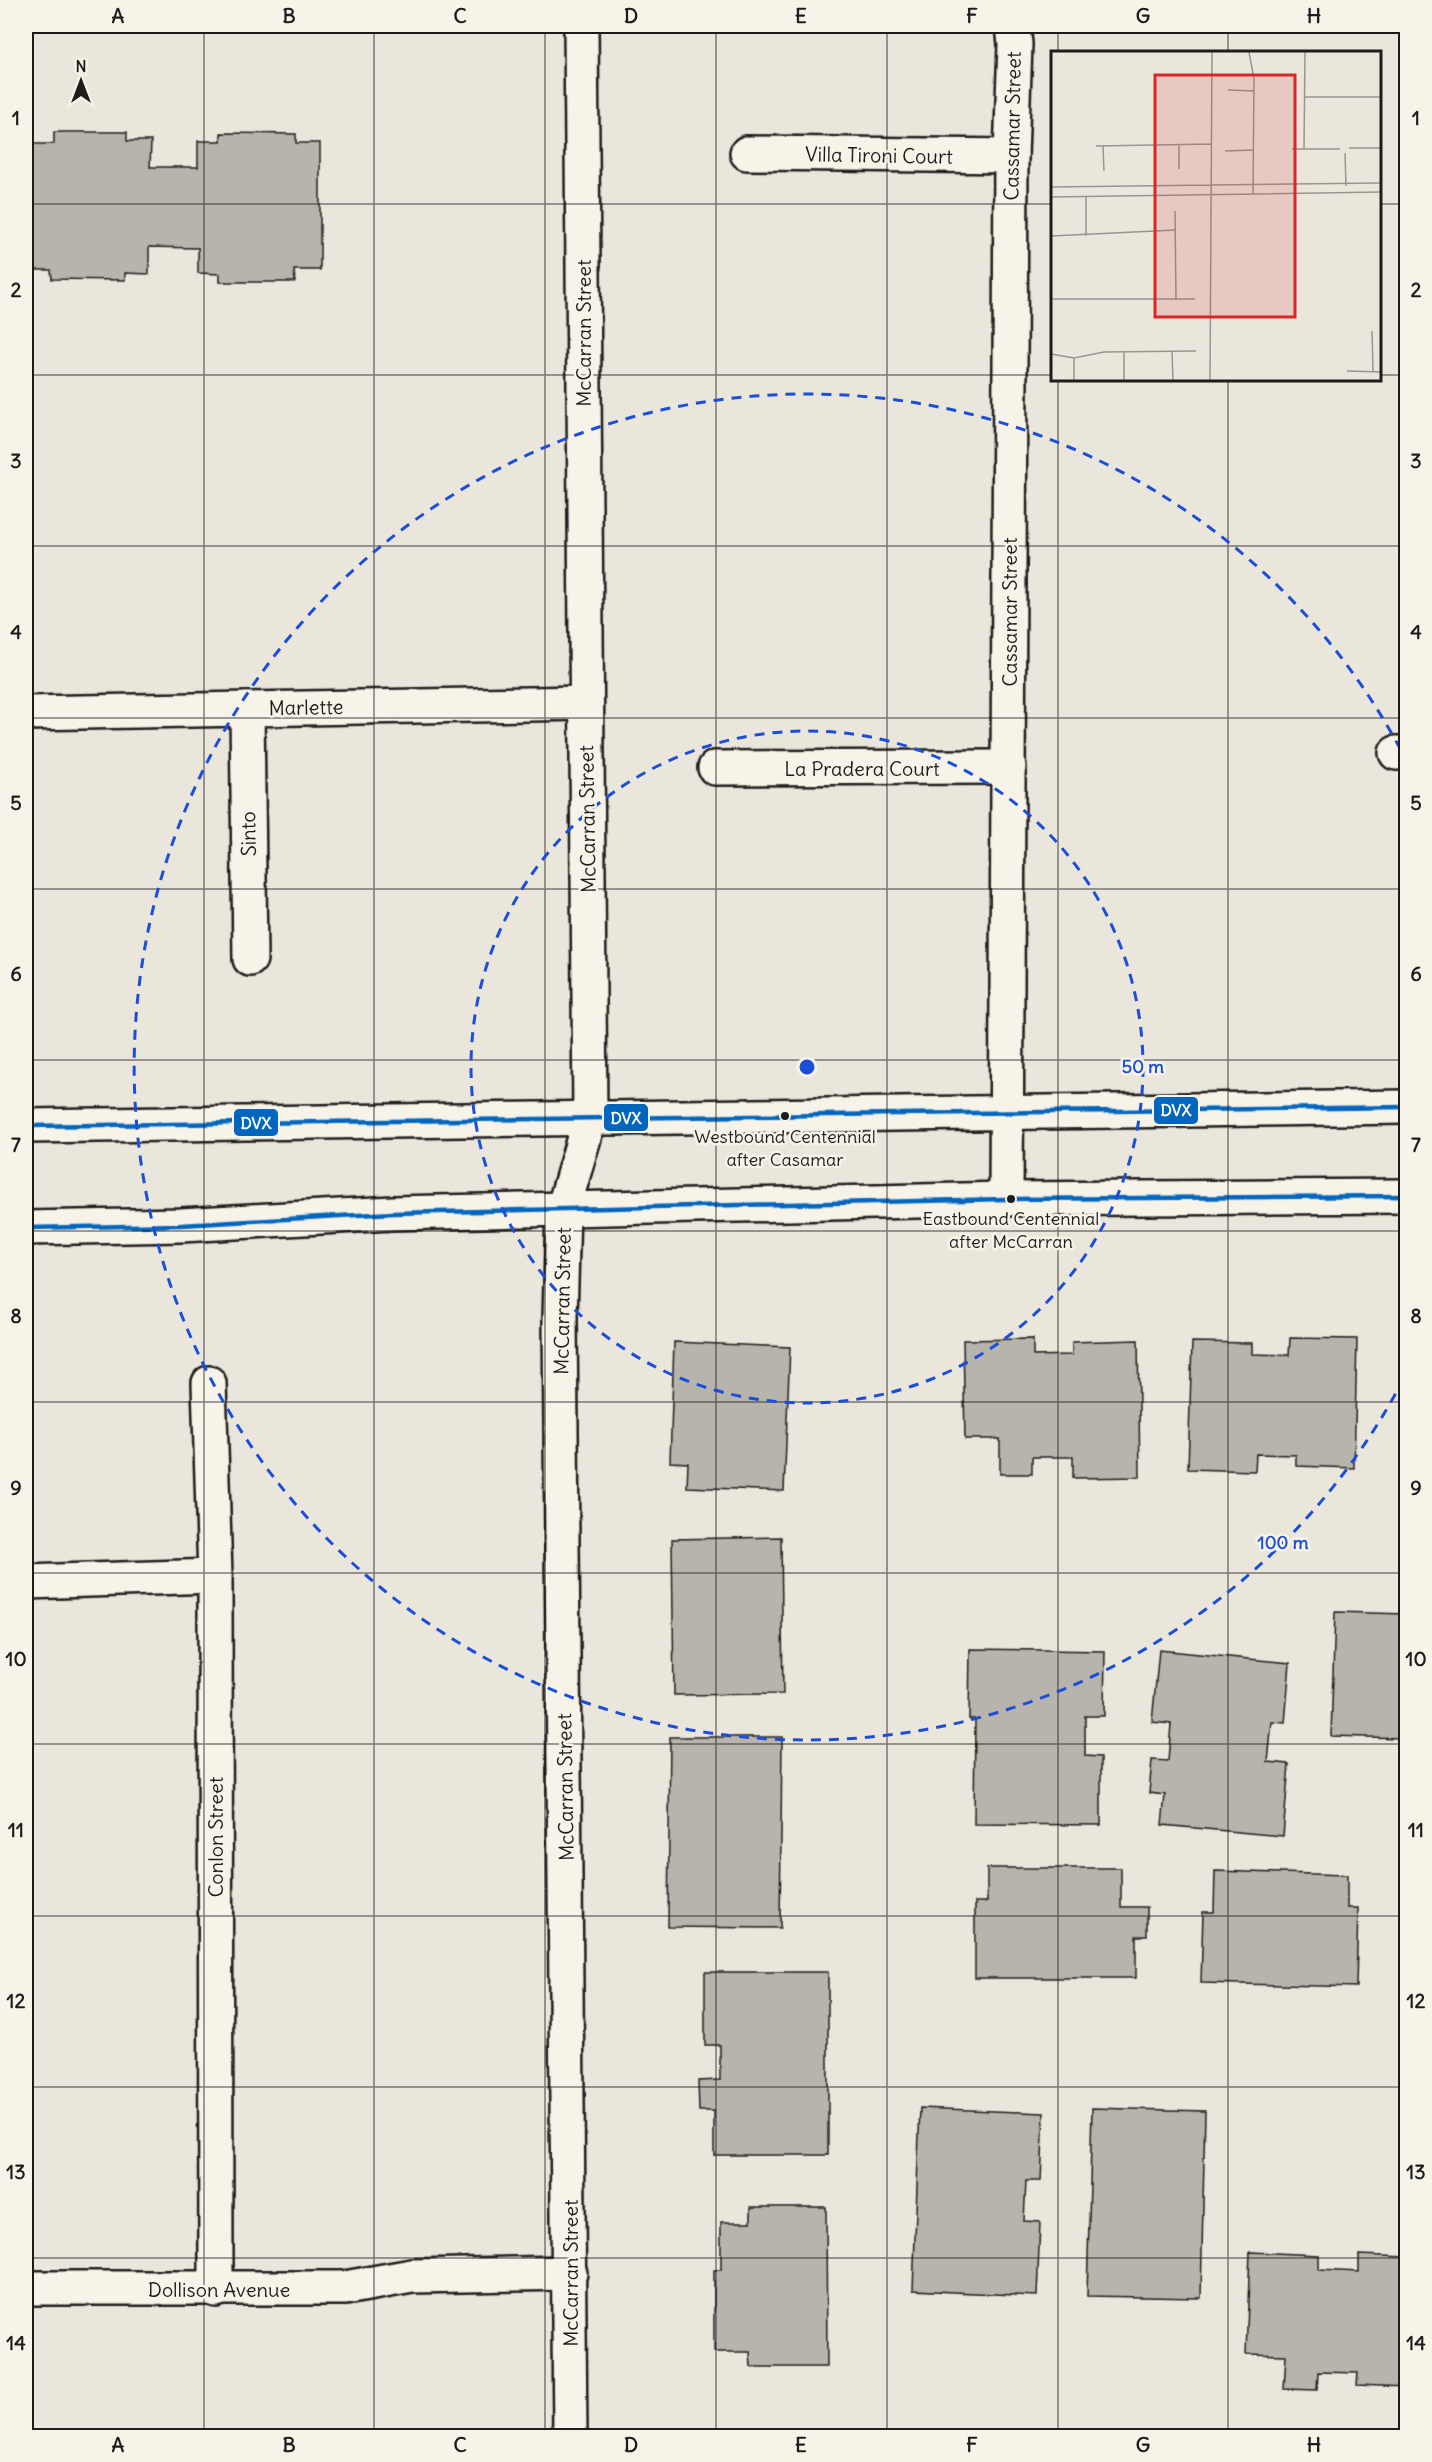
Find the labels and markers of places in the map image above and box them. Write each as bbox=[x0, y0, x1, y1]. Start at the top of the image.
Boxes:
centre of rings bbox=[797, 1057, 817, 1077]
marker: Westbound Centennial after Casamar bbox=[779, 1110, 791, 1122]
place label: Westbound Centennial after Casamar bbox=[694, 1125, 876, 1171]
marker: Eastbound Centennial after McCarran bbox=[1005, 1193, 1017, 1205]
place label: Eastbound Centennial after McCarran bbox=[923, 1207, 1099, 1253]

